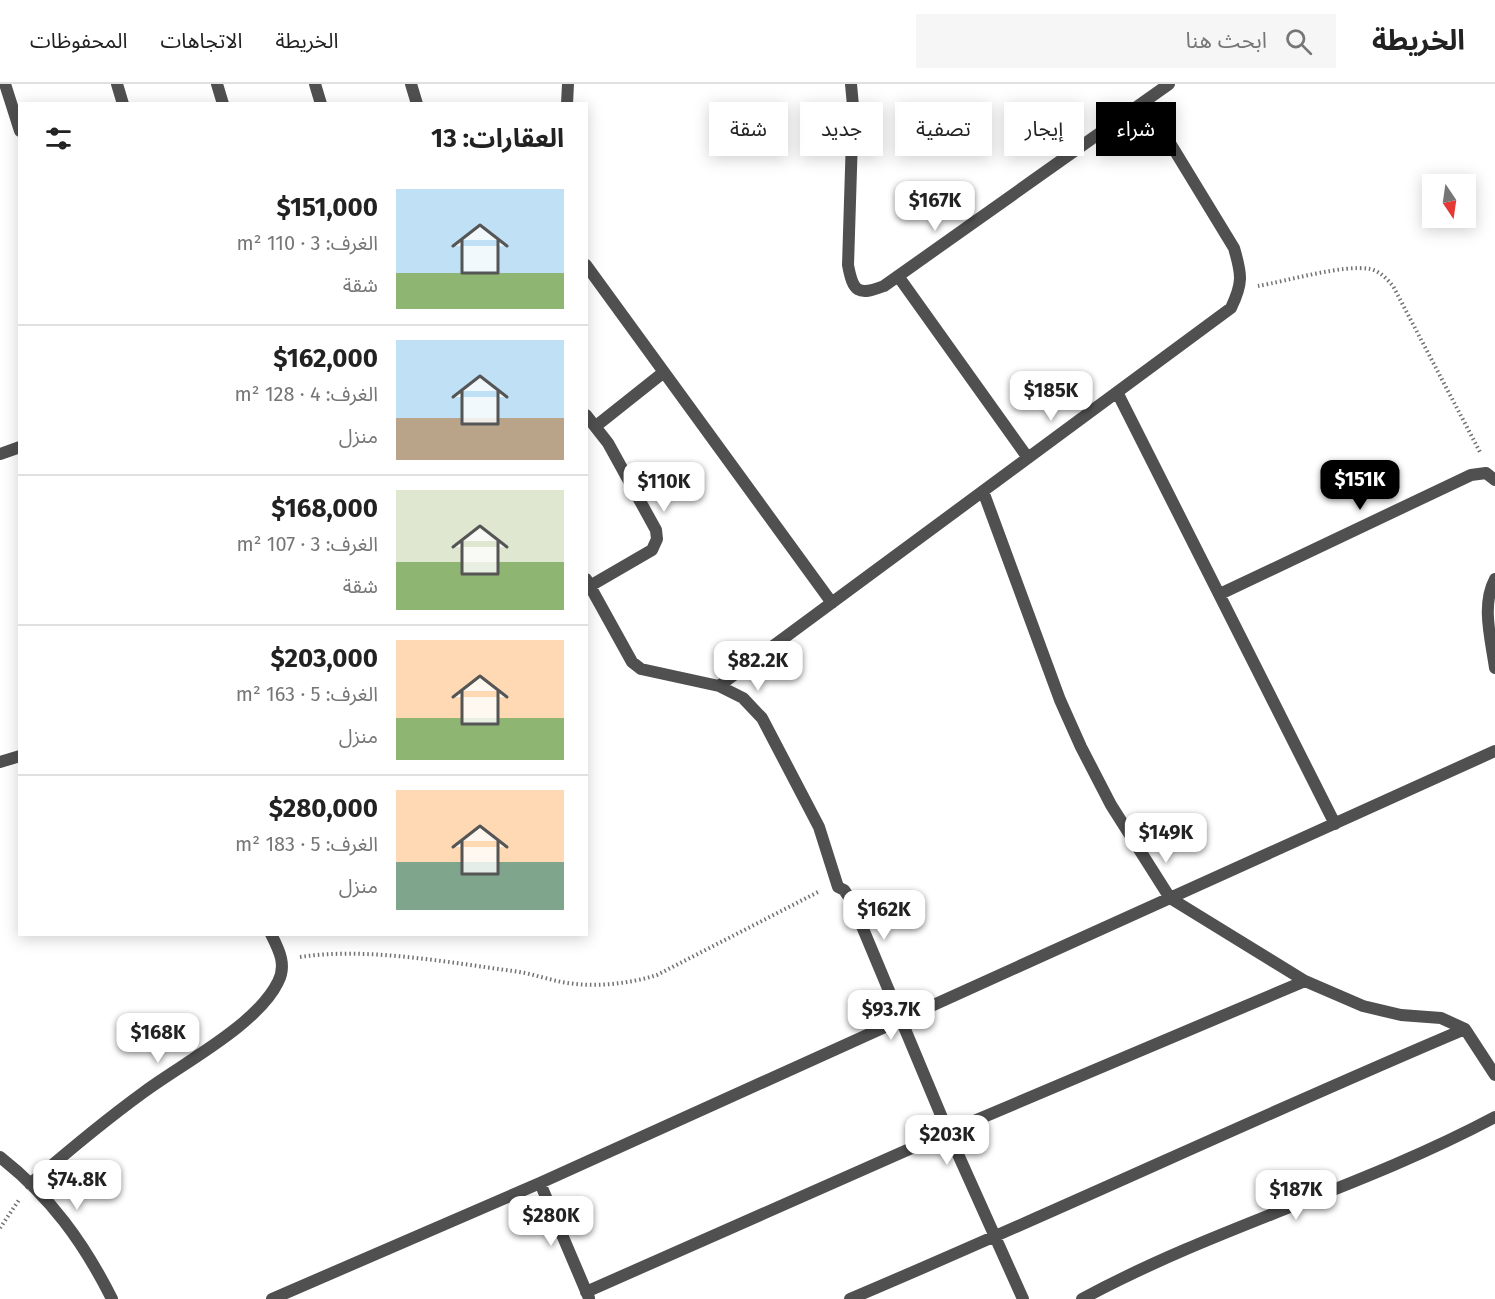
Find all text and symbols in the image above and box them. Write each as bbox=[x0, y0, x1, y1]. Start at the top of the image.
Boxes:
search box bbox=[916, 14, 1336, 68]
text: الخريطة bbox=[1372, 24, 1465, 57]
icon: search bbox=[1282, 25, 1315, 58]
text: ابحث هنا bbox=[1185, 27, 1267, 54]
text: المحفوظات bbox=[30, 28, 127, 54]
text: الاتجاهات bbox=[160, 28, 242, 54]
text: الخريطة bbox=[275, 28, 338, 54]
chip: شقة bbox=[709, 102, 788, 156]
chip: جديد bbox=[800, 102, 883, 156]
chip: تصفية bbox=[895, 102, 992, 156]
chip: إيجار bbox=[1004, 102, 1084, 156]
chip: شراء bbox=[1096, 102, 1176, 156]
icon: filters bbox=[42, 122, 75, 155]
text: العقارات: 13 bbox=[431, 123, 564, 154]
north arrow bbox=[1422, 174, 1476, 228]
map controls bbox=[1422, 174, 1476, 228]
pin: $167K bbox=[893, 181, 977, 232]
text: $167K bbox=[909, 188, 961, 212]
text: $151,000 bbox=[277, 192, 378, 223]
icon: home bbox=[444, 213, 516, 285]
text: الغرف: 3 · 110 m² bbox=[237, 231, 378, 255]
text: شقة bbox=[343, 273, 378, 297]
text: $162,000 bbox=[273, 343, 378, 374]
icon: home bbox=[444, 364, 516, 436]
pin: $185K bbox=[1009, 371, 1093, 422]
text: $185K bbox=[1024, 378, 1078, 402]
text: الغرف: 4 · 128 m² bbox=[235, 382, 378, 406]
text: منزل bbox=[339, 424, 378, 448]
pin: $151K bbox=[1318, 460, 1402, 511]
pin: $110K bbox=[622, 462, 706, 513]
text: $151K bbox=[1334, 467, 1386, 491]
text: $110K bbox=[638, 469, 690, 493]
text: $168,000 bbox=[271, 493, 378, 524]
icon: home bbox=[444, 514, 516, 586]
text: الغرف: 3 · 107 m² bbox=[236, 532, 378, 556]
text: شقة bbox=[343, 574, 378, 598]
pin: $82.2K bbox=[709, 641, 807, 692]
text: $203,000 bbox=[271, 643, 378, 674]
text: $82.2K bbox=[728, 648, 788, 672]
icon: home bbox=[444, 664, 516, 736]
text: الغرف: 5 · 163 m² bbox=[236, 682, 378, 706]
text: منزل bbox=[339, 724, 378, 748]
text: $280,000 bbox=[269, 793, 378, 824]
pin: $149K bbox=[1124, 813, 1208, 864]
icon: home bbox=[444, 814, 516, 886]
text: $149K bbox=[1139, 820, 1193, 844]
text: الغرف: 5 · 183 m² bbox=[235, 832, 378, 856]
text: منزل bbox=[339, 874, 378, 898]
pin: $162K bbox=[842, 890, 926, 941]
text: $162K bbox=[857, 897, 911, 921]
pin: $93.7K bbox=[842, 990, 940, 1041]
text: $93.7K bbox=[862, 997, 920, 1021]
pin: $168K bbox=[116, 1013, 200, 1064]
text: $168K bbox=[130, 1020, 186, 1044]
pin: $203K bbox=[905, 1115, 989, 1166]
text: $203K bbox=[919, 1122, 975, 1146]
pin: $74.8K bbox=[28, 1160, 126, 1211]
text: $74.8K bbox=[47, 1167, 107, 1191]
pin: $187K bbox=[1254, 1170, 1338, 1221]
text: $187K bbox=[1270, 1177, 1322, 1201]
pin: $280K bbox=[509, 1196, 593, 1247]
text: $280K bbox=[522, 1203, 580, 1227]

